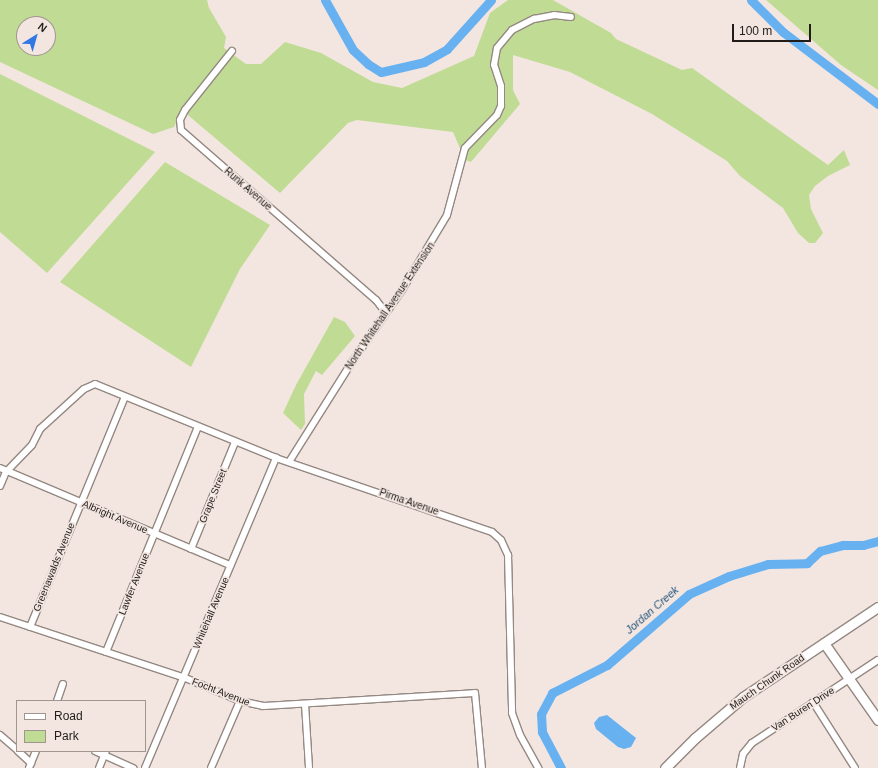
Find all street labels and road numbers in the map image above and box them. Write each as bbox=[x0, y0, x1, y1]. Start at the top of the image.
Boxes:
street label: Runk Avenue bbox=[221, 165, 275, 213]
street label: North Whitehall Avenue Extension bbox=[343, 240, 437, 372]
street label: Grape Street bbox=[197, 467, 229, 525]
street label: Pirma Avenue bbox=[377, 486, 441, 518]
street label: Albright Avenue bbox=[80, 498, 150, 536]
street label: Greenawalds Avenue bbox=[31, 521, 77, 613]
street label: Lawfer Avenue bbox=[116, 551, 152, 617]
street label: Whitehall Avenue bbox=[190, 575, 232, 651]
street label: Mauch Chunk Road bbox=[727, 652, 807, 712]
street label: Focht Avenue bbox=[190, 675, 252, 709]
street label: Van Buren Drive bbox=[769, 684, 837, 734]

